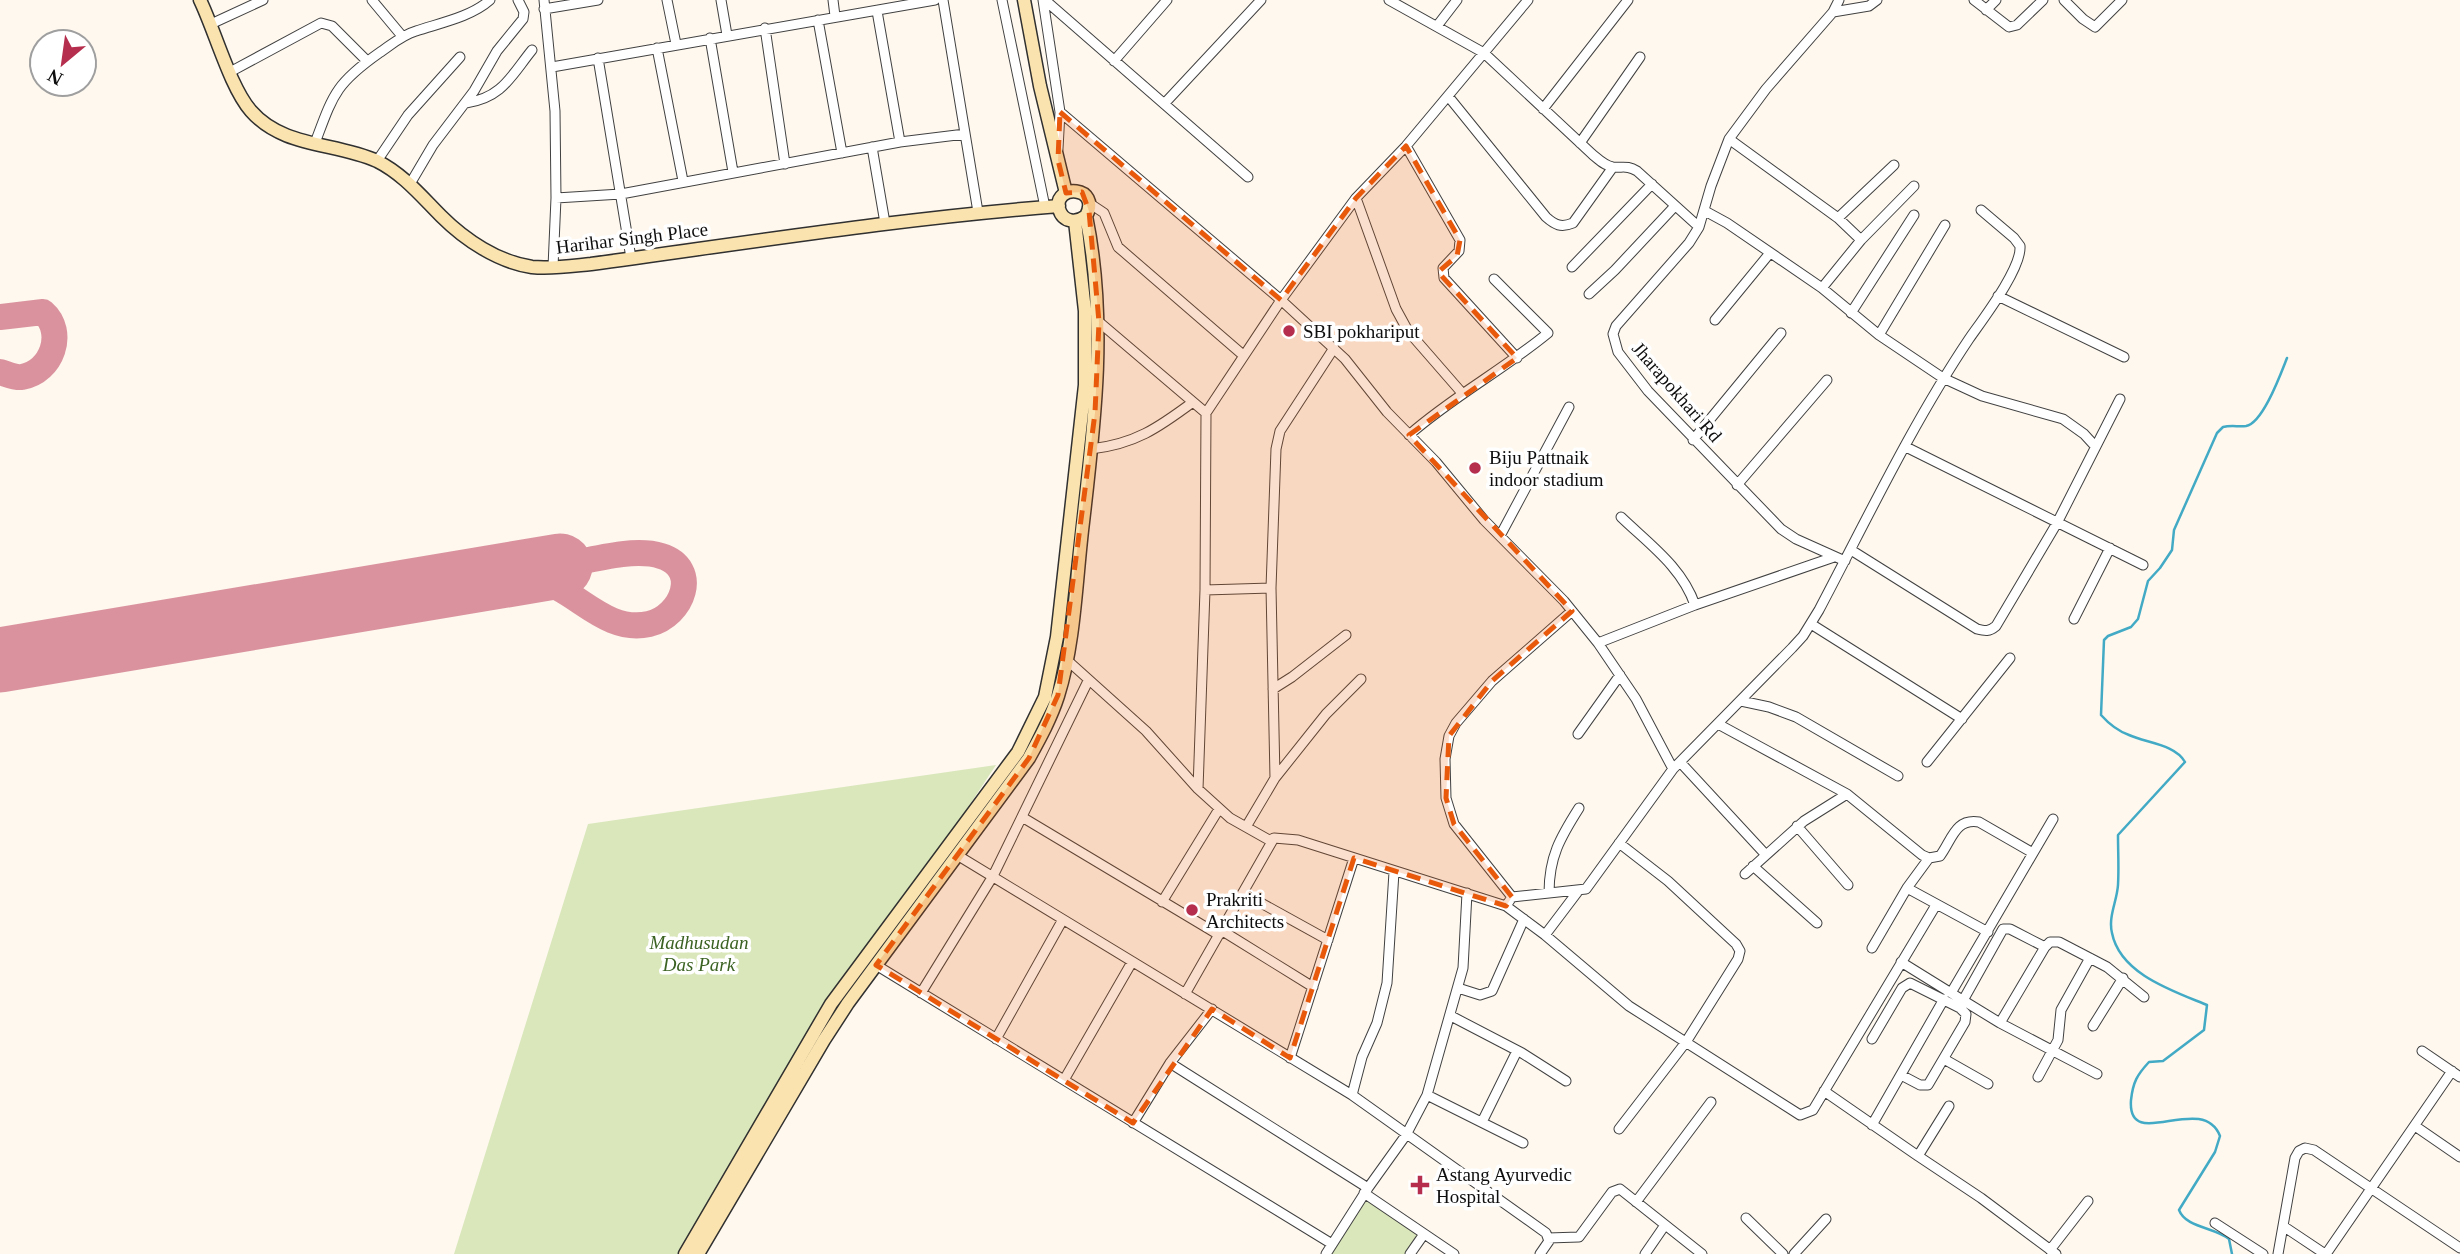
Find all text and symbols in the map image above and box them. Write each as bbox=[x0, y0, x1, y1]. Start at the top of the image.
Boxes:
north arrow bbox=[28, 28, 98, 98]
text: N bbox=[44, 65, 66, 90]
street label: Harihar Singh Place bbox=[555, 218, 709, 258]
place label: SBI pokhariput bbox=[1303, 321, 1420, 342]
marker: SBI pokhariput bbox=[1281, 323, 1297, 339]
street label: Jharapokhari Rd bbox=[1628, 338, 1726, 446]
place label: Biju Pattnaik indoor stadium bbox=[1489, 447, 1604, 490]
marker: Biju Pattnaik indoor stadium bbox=[1467, 460, 1483, 476]
place label: Prakriti Architects bbox=[1206, 889, 1284, 932]
marker: Prakriti Architects bbox=[1184, 902, 1200, 918]
park label: Madhusudan Das Park bbox=[648, 932, 749, 975]
place label: Astang Ayurvedic Hospital bbox=[1436, 1164, 1572, 1207]
marker: Astang Ayurvedic Hospital bbox=[1410, 1175, 1430, 1195]

